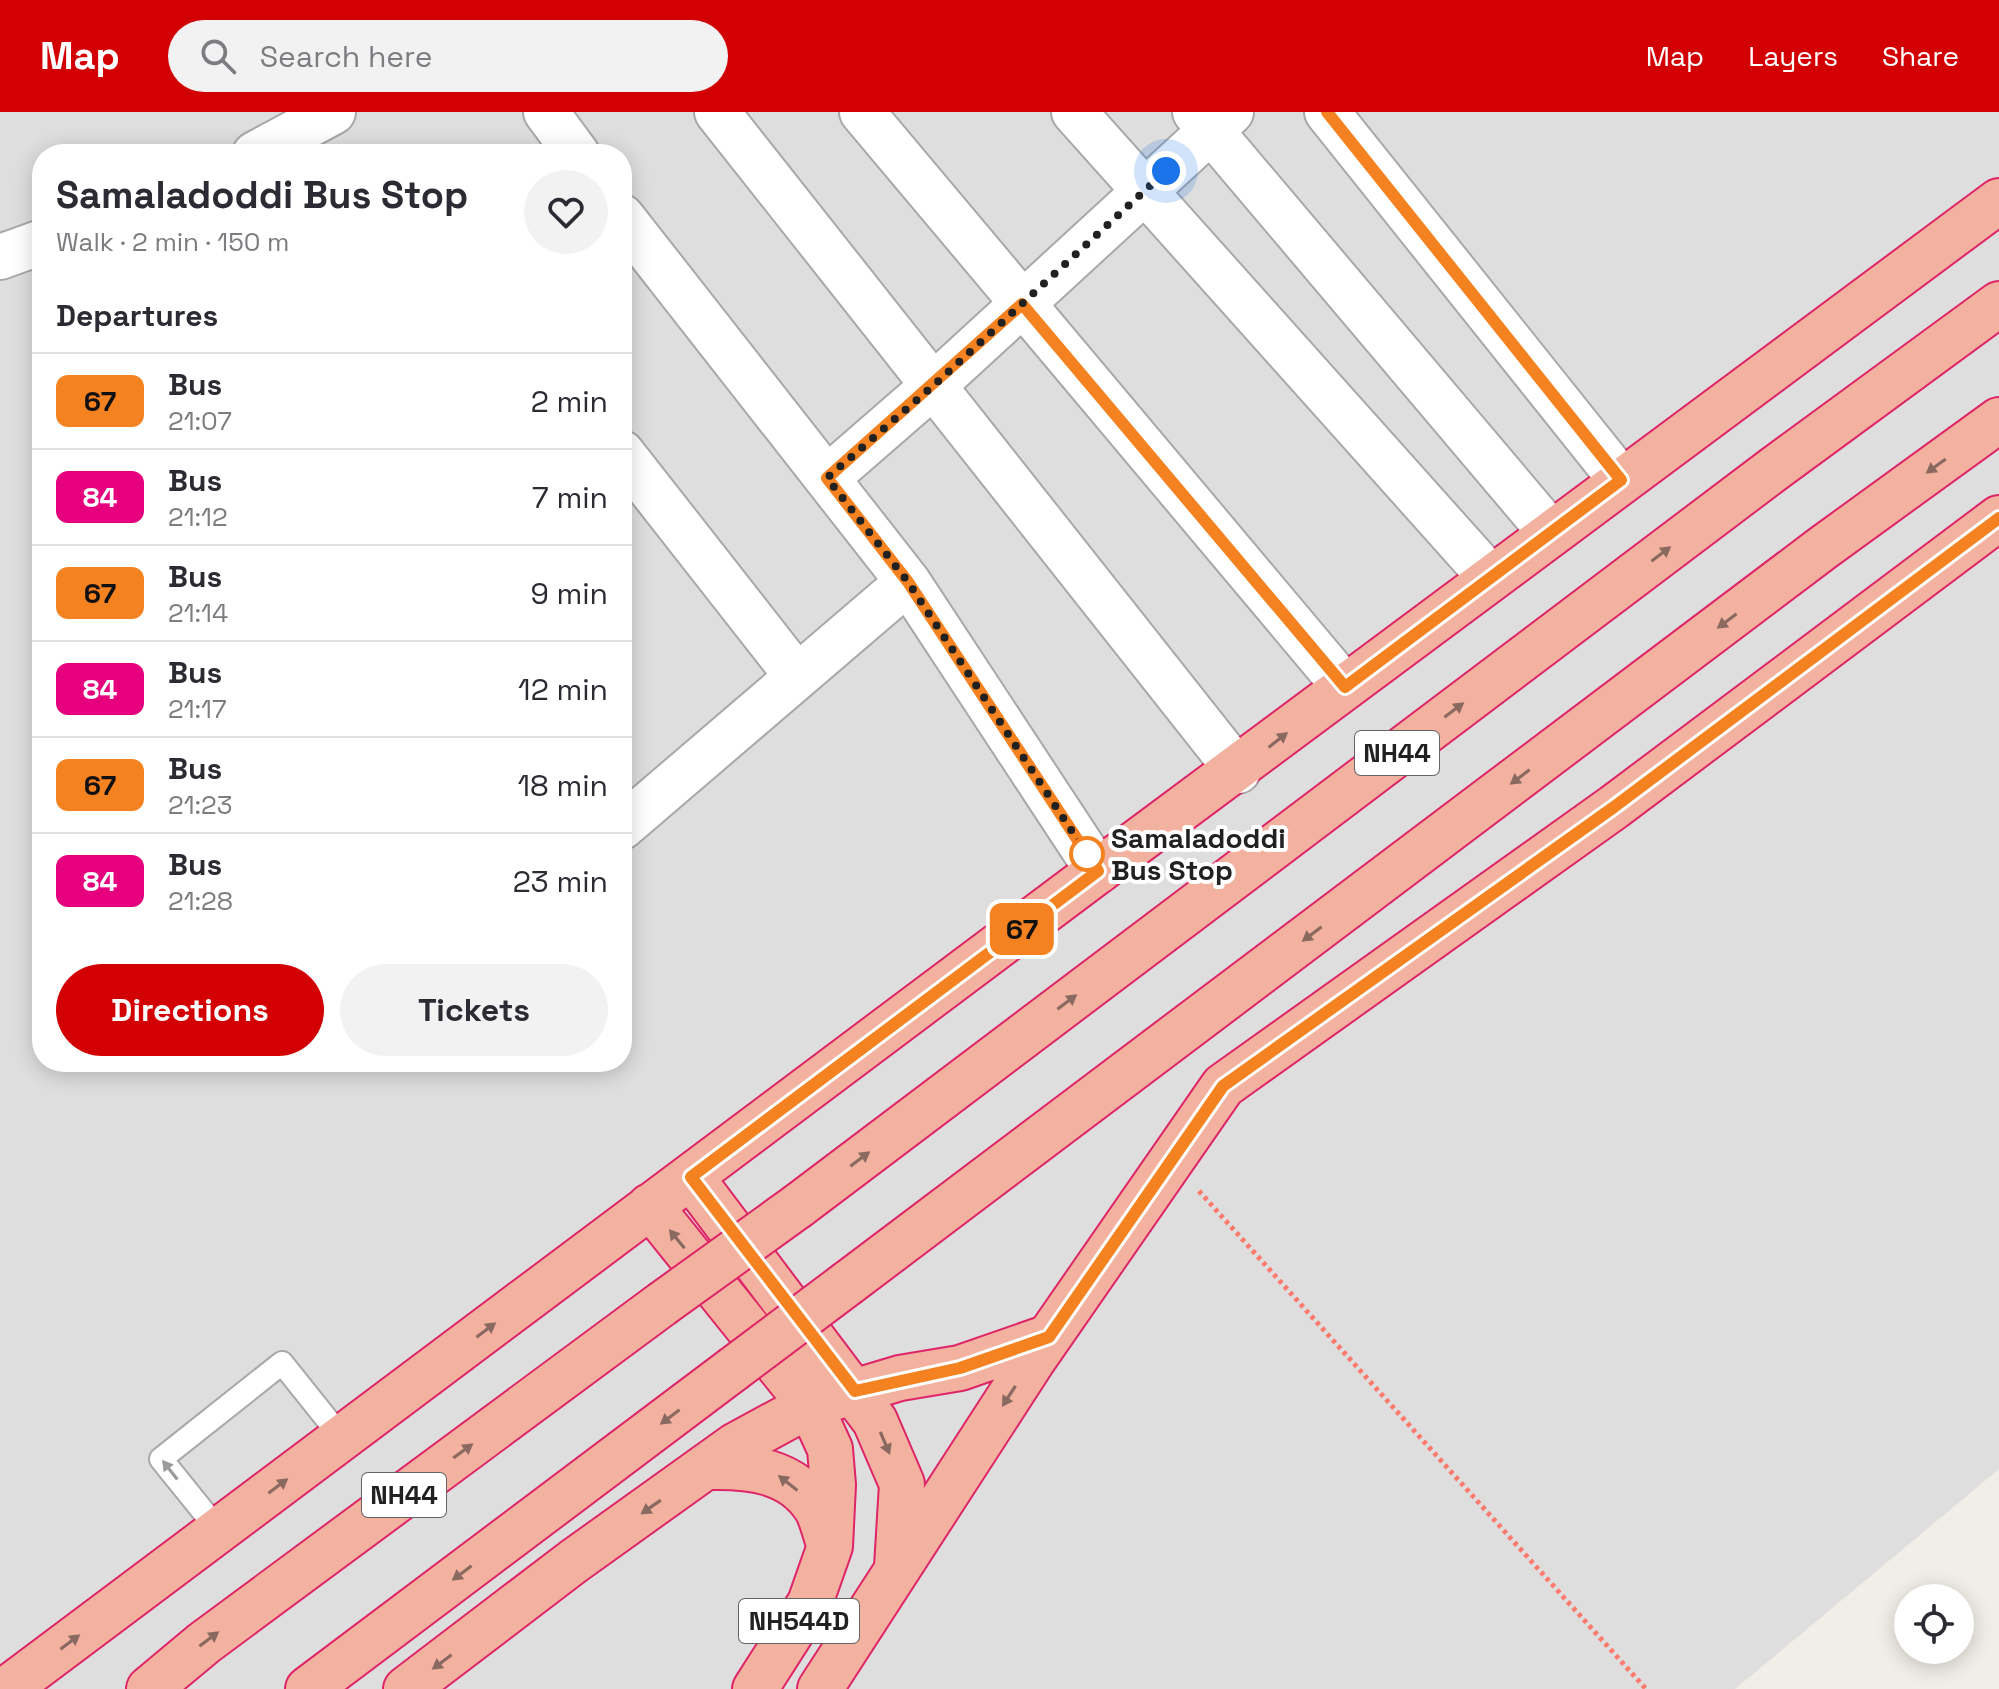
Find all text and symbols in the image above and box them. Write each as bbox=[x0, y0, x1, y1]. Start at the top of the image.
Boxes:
search box bbox=[168, 20, 728, 92]
text: Map bbox=[40, 32, 120, 80]
icon: search bbox=[196, 34, 240, 78]
text: Search here bbox=[260, 37, 433, 76]
text: Map bbox=[1646, 38, 1704, 74]
text: Layers bbox=[1748, 38, 1838, 74]
text: Share bbox=[1882, 38, 1959, 74]
your location bbox=[1146, 151, 1186, 191]
button: heart bbox=[524, 170, 608, 254]
text: Samaladoddi Bus Stop bbox=[56, 171, 468, 219]
text: Walk · 2 min · 150 m bbox=[56, 225, 289, 259]
text: Departures bbox=[56, 296, 218, 335]
text: Bus bbox=[168, 365, 222, 404]
text: 2 min bbox=[531, 382, 608, 421]
text: 67 bbox=[84, 383, 116, 419]
text: 21:07 bbox=[168, 404, 232, 438]
one-way arrow bbox=[1925, 458, 1947, 474]
text: Bus bbox=[168, 461, 222, 500]
text: 7 min bbox=[532, 478, 608, 517]
text: 84 bbox=[83, 479, 117, 515]
text: 21:12 bbox=[168, 500, 228, 534]
one-way arrow bbox=[1651, 547, 1672, 562]
text: Bus bbox=[168, 557, 222, 596]
text: 9 min bbox=[530, 574, 608, 613]
text: 67 bbox=[84, 575, 116, 611]
text: 21:14 bbox=[168, 596, 228, 630]
one-way arrow bbox=[1717, 612, 1737, 628]
text: Bus bbox=[168, 653, 222, 692]
text: 12 min bbox=[518, 670, 608, 709]
text: 84 bbox=[83, 671, 117, 707]
text: 21:17 bbox=[168, 692, 227, 726]
one-way arrow bbox=[1443, 703, 1464, 719]
road number: NH44 bbox=[1355, 731, 1439, 775]
one-way arrow bbox=[1268, 732, 1288, 748]
text: Bus bbox=[168, 749, 222, 788]
text: 18 min bbox=[518, 766, 608, 805]
text: 67 bbox=[84, 767, 116, 803]
one-way arrow bbox=[1509, 769, 1530, 785]
text: 21:23 bbox=[168, 788, 232, 822]
place label: Samaladoddi Bus Stop bbox=[1111, 820, 1286, 888]
marker: Samaladoddi Bus Stop bbox=[1070, 837, 1104, 871]
text: Bus bbox=[168, 845, 222, 884]
text: 23 min bbox=[513, 862, 608, 901]
text: 84 bbox=[83, 863, 117, 899]
text: 21:28 bbox=[168, 884, 233, 918]
line badge: 67 bbox=[986, 903, 1058, 955]
text: 67 bbox=[1006, 911, 1038, 947]
one-way arrow bbox=[1301, 926, 1323, 942]
button: Directions bbox=[56, 964, 324, 1056]
button: Tickets bbox=[340, 964, 608, 1056]
one-way arrow bbox=[1057, 994, 1077, 1010]
one-way arrow bbox=[850, 1151, 870, 1167]
one-way arrow bbox=[669, 1230, 686, 1250]
one-way arrow bbox=[475, 1323, 496, 1338]
one-way arrow bbox=[1002, 1385, 1017, 1406]
one-way arrow bbox=[659, 1409, 680, 1424]
one-way arrow bbox=[878, 1431, 891, 1455]
one-way arrow bbox=[453, 1444, 473, 1460]
one-way arrow bbox=[163, 1460, 179, 1480]
road number: NH44 bbox=[362, 1473, 446, 1517]
one-way arrow bbox=[778, 1476, 798, 1492]
one-way arrow bbox=[268, 1479, 288, 1495]
one-way arrow bbox=[640, 1499, 661, 1514]
one-way arrow bbox=[452, 1565, 472, 1581]
map controls bbox=[1894, 1584, 1974, 1664]
button: locate bbox=[1894, 1584, 1974, 1664]
road number: NH544D bbox=[739, 1599, 859, 1643]
one-way arrow bbox=[199, 1632, 219, 1648]
one-way arrow bbox=[60, 1635, 80, 1651]
one-way arrow bbox=[431, 1653, 452, 1669]

